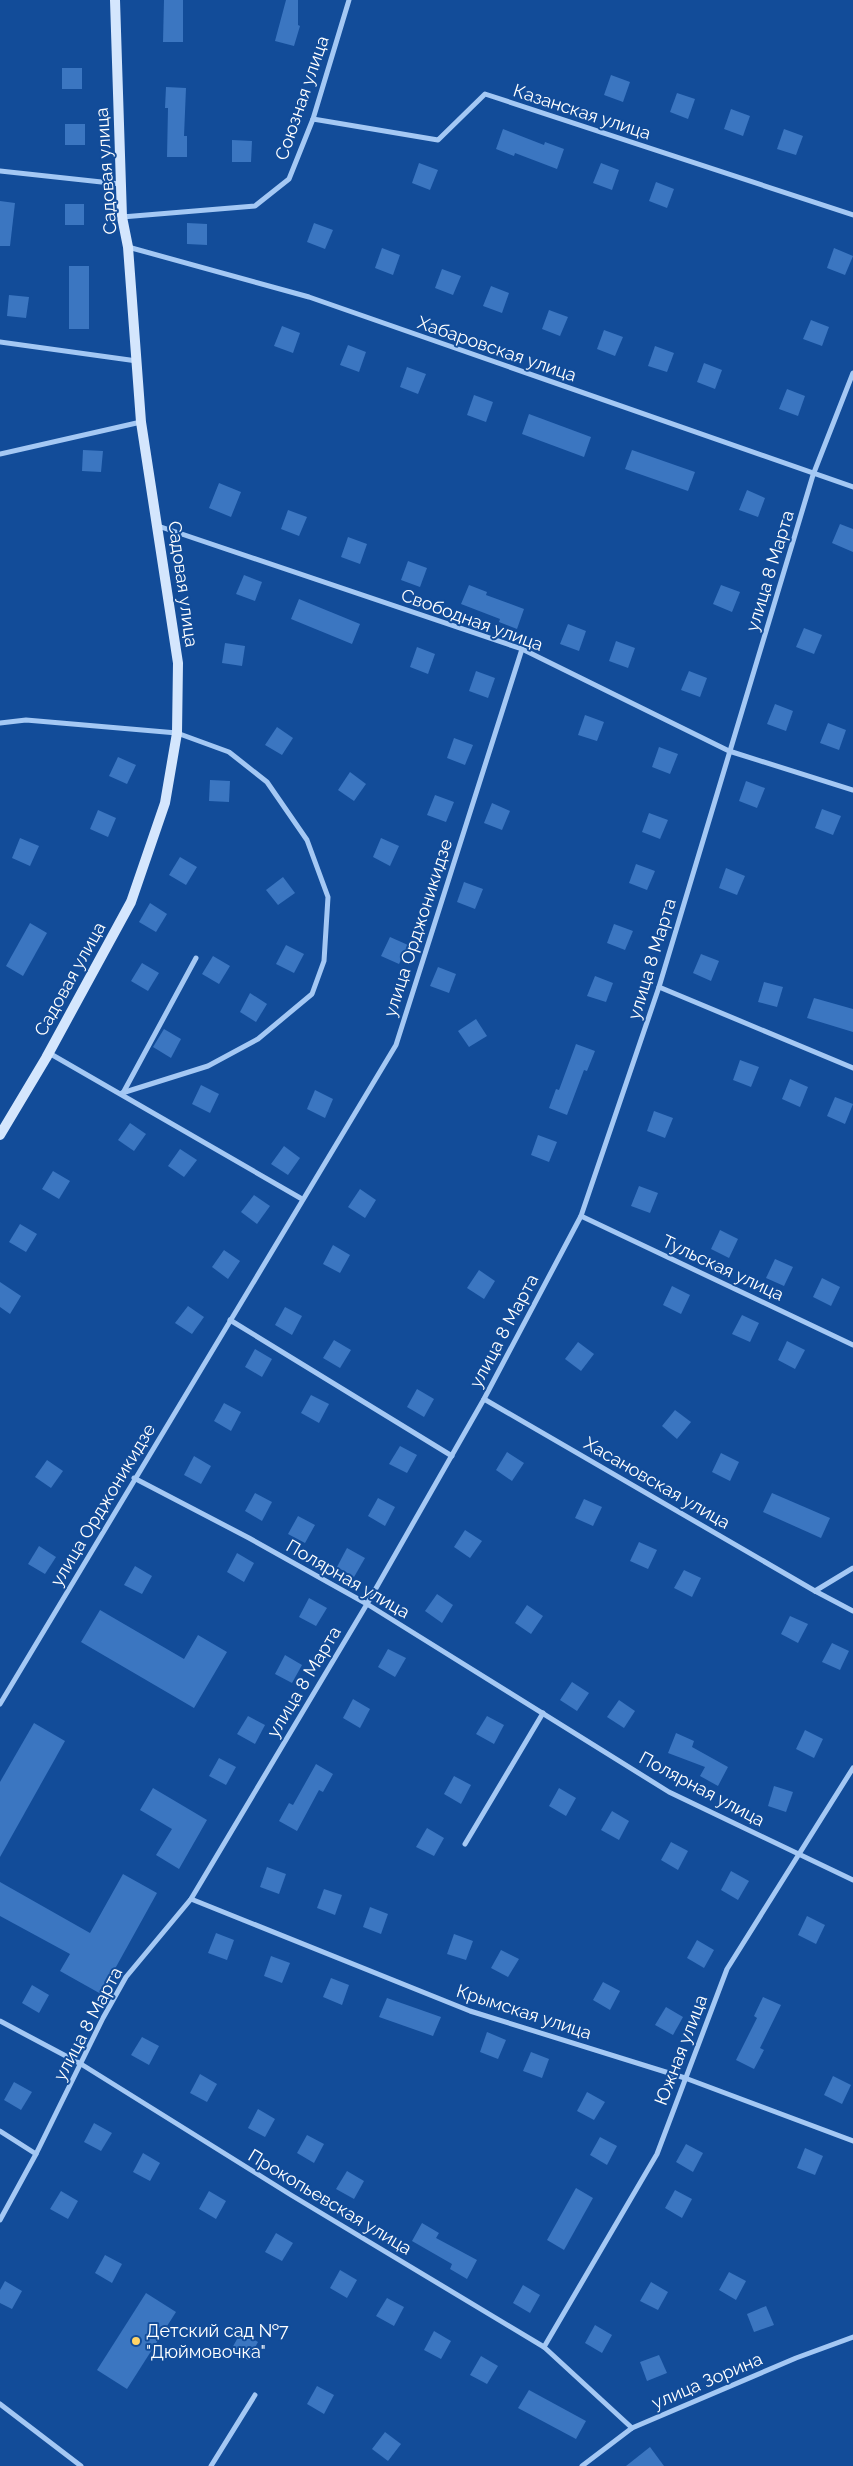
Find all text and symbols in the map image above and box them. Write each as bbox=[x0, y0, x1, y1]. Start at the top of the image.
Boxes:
street label: Союзная улица bbox=[270, 33, 333, 163]
street label: Казанская улица bbox=[511, 79, 653, 144]
street label: Садовая улица bbox=[91, 107, 120, 235]
street label: Хабаровская улица bbox=[415, 311, 579, 386]
street label: улица 8 Марта bbox=[741, 508, 798, 634]
street label: Садовая улица bbox=[164, 520, 203, 648]
street label: Свободная улица bbox=[398, 584, 546, 655]
street label: улица Орджоникидзе bbox=[379, 836, 456, 1020]
street label: улица 8 Марта bbox=[623, 896, 680, 1022]
street label: Садовая улица bbox=[30, 918, 110, 1039]
street label: Тульская улица bbox=[659, 1230, 787, 1305]
street label: улица 8 Марта bbox=[465, 1270, 542, 1391]
street label: улица Орджоникидзе bbox=[46, 1419, 160, 1590]
street label: Хасановская улица bbox=[581, 1432, 734, 1533]
street label: Полярная улица bbox=[283, 1535, 414, 1622]
street label: улица 8 Марта bbox=[262, 1622, 345, 1741]
street label: Полярная улица bbox=[636, 1747, 768, 1830]
street label: улица 8 Марта bbox=[49, 1963, 126, 2084]
street label: Крымская улица bbox=[454, 1980, 594, 2043]
street label: Южная улица bbox=[650, 1992, 711, 2108]
street label: Прокопьевская улица bbox=[245, 2144, 416, 2259]
place label: Детский сад №7 "Дюймовочка" bbox=[146, 2320, 289, 2362]
marker: Детский сад №7 "Дюймовочка" bbox=[130, 2335, 142, 2347]
street label: улица Зорина bbox=[648, 2348, 765, 2413]

